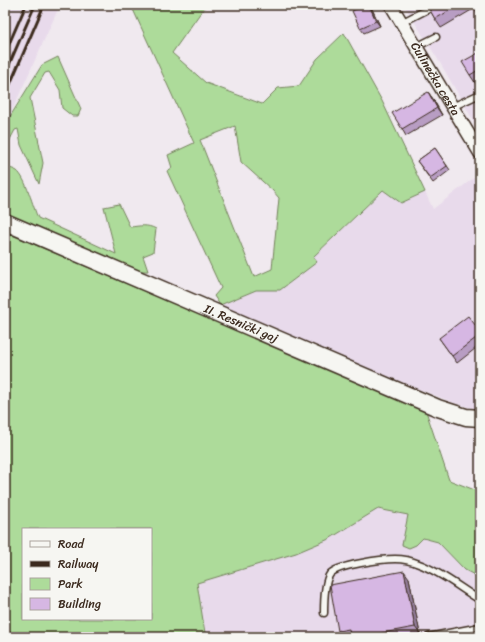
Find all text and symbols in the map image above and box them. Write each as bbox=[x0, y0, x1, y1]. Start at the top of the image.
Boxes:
street label: Čulinečka cesta bbox=[404, 37, 466, 120]
street label: II. Resnički gaj bbox=[200, 297, 282, 349]
legend bbox=[22, 528, 152, 620]
text: Road bbox=[58, 533, 85, 555]
text: Railway bbox=[58, 553, 99, 575]
text: Park bbox=[58, 573, 83, 595]
text: Building bbox=[58, 593, 101, 615]

